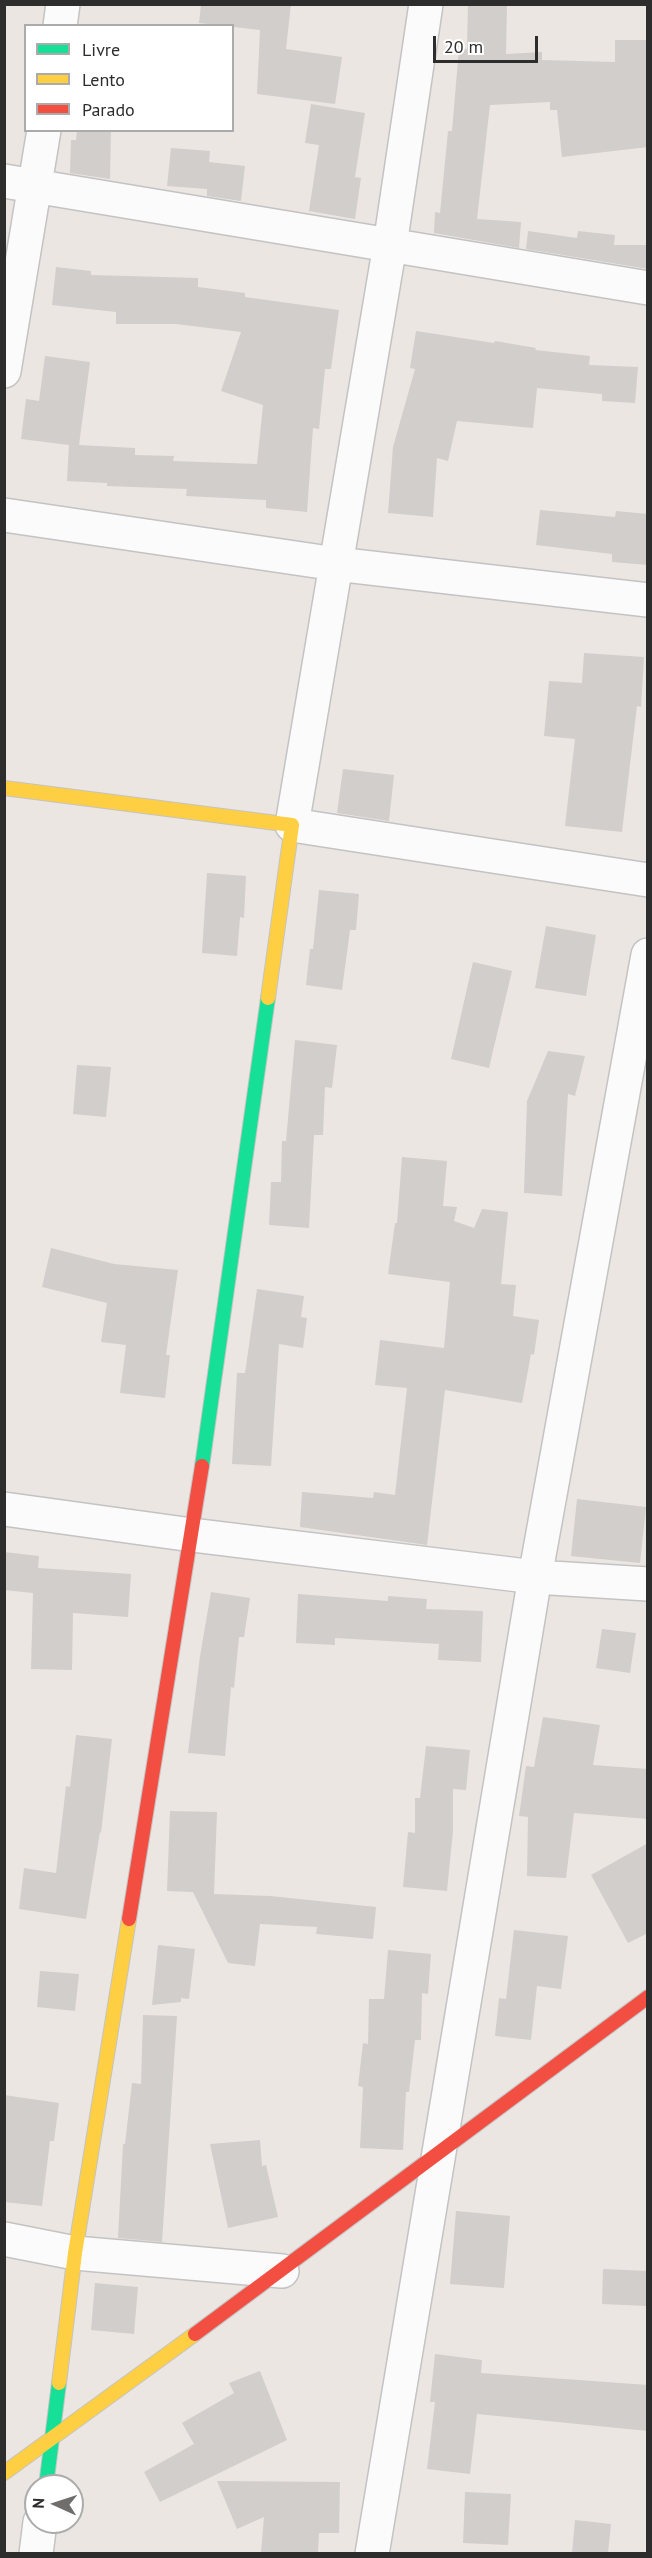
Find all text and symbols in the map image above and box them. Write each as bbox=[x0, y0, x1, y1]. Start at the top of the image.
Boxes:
legend bbox=[24, 24, 234, 132]
scale bar bbox=[436, 24, 541, 62]
text: 20 m bbox=[444, 35, 483, 58]
text: Livre bbox=[82, 38, 120, 61]
text: Lento bbox=[82, 68, 125, 91]
text: Parado bbox=[82, 98, 135, 121]
north arrow bbox=[24, 2474, 84, 2534]
text: N bbox=[28, 2497, 48, 2509]

